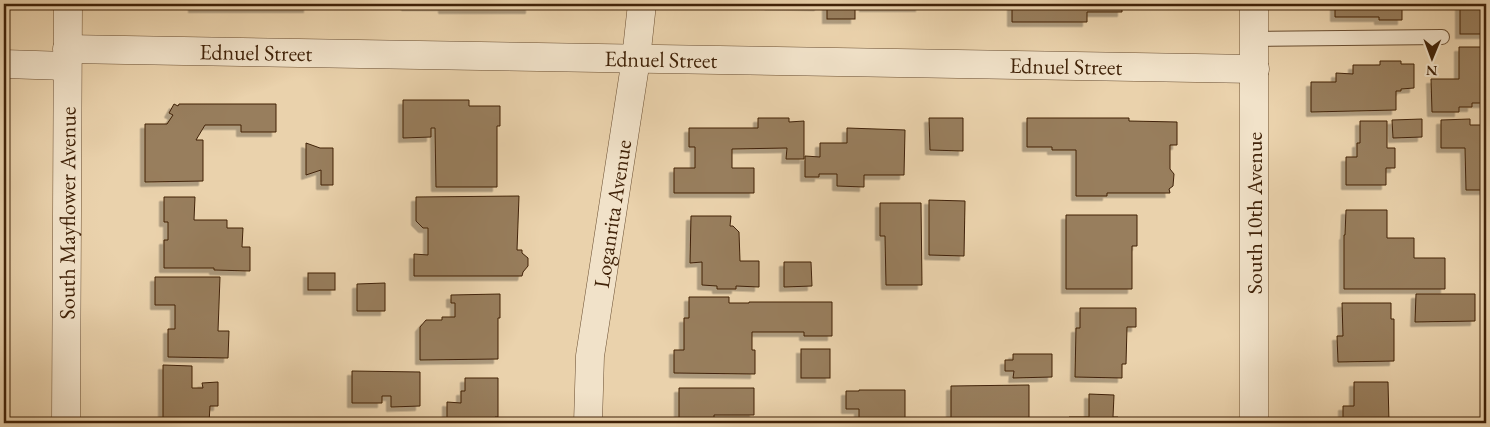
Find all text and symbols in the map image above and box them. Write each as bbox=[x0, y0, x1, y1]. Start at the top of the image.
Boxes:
north arrow bbox=[1408, 32, 1458, 82]
street label: Ednuel Street bbox=[199, 37, 313, 68]
street label: Ednuel Street bbox=[604, 44, 718, 74]
street label: Ednuel Street bbox=[1009, 50, 1123, 81]
text: N bbox=[1425, 62, 1438, 80]
street label: South Mayflower Avenue bbox=[52, 106, 82, 319]
street label: South 10th Avenue bbox=[1240, 131, 1269, 294]
street label: Loganrita Avenue bbox=[586, 137, 638, 290]

